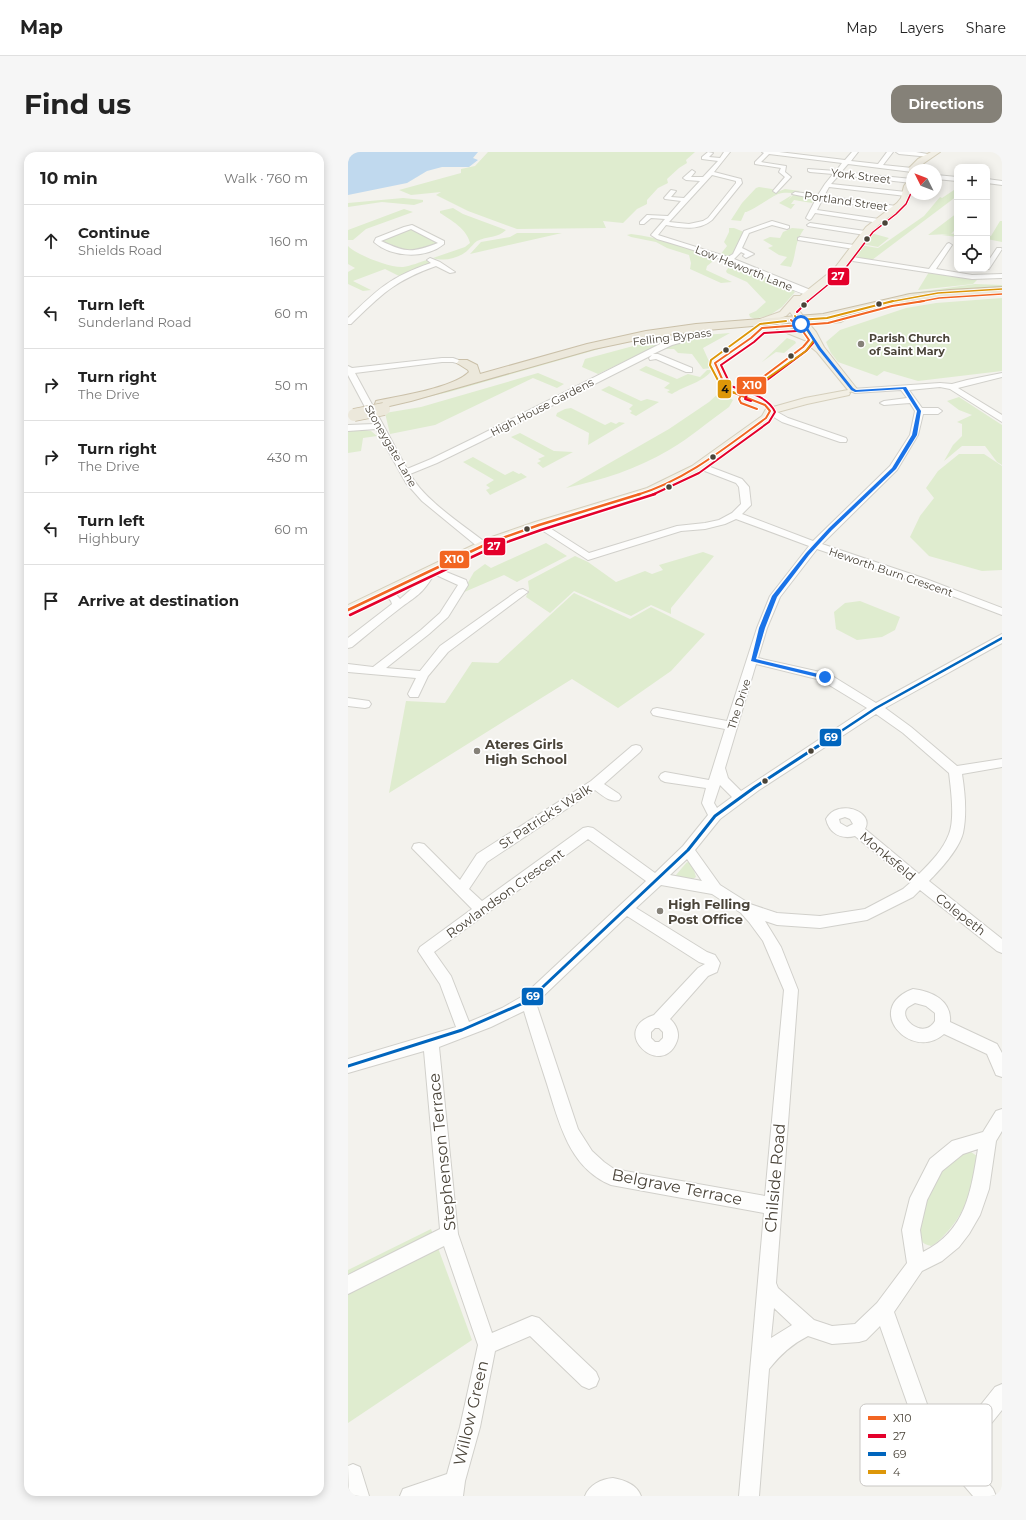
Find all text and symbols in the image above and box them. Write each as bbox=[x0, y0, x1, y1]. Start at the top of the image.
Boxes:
text: Map bbox=[20, 16, 63, 39]
text: Map bbox=[846, 19, 877, 37]
text: Layers bbox=[899, 19, 944, 37]
text: Share bbox=[966, 19, 1006, 37]
button: Directions bbox=[891, 85, 1002, 123]
text: Find us bbox=[24, 87, 131, 121]
north arrow bbox=[906, 164, 942, 200]
map controls bbox=[954, 164, 990, 272]
button: + bbox=[954, 164, 990, 200]
street label: York Street bbox=[830, 165, 892, 187]
text: 10 min bbox=[40, 168, 98, 188]
text: Walk · 760 m bbox=[224, 170, 308, 186]
street label: Portland Street bbox=[803, 188, 889, 214]
button: − bbox=[954, 200, 990, 236]
unlabelled marker bbox=[880, 218, 890, 228]
text: Continue bbox=[78, 223, 150, 242]
icon: ahead bbox=[40, 230, 62, 252]
text: 160 m bbox=[270, 233, 308, 249]
unlabelled marker bbox=[862, 234, 872, 244]
button: locate bbox=[954, 236, 990, 272]
text: Shields Road bbox=[78, 242, 162, 258]
street label: Low Heworth Lane bbox=[693, 242, 795, 294]
line badge: 27 bbox=[827, 267, 850, 286]
text: 27 bbox=[831, 269, 845, 283]
text: Turn left bbox=[78, 295, 145, 314]
unlabelled marker bbox=[874, 299, 884, 309]
unlabelled marker bbox=[799, 300, 809, 310]
icon: left bbox=[40, 302, 62, 324]
text: 60 m bbox=[274, 305, 308, 321]
text: Sunderland Road bbox=[78, 314, 191, 330]
route start bbox=[792, 315, 810, 333]
street label: Felling Bypass bbox=[632, 325, 713, 349]
place label: Parish Church of Saint Mary bbox=[869, 331, 950, 358]
marker: Parish Church of Saint Mary bbox=[856, 339, 866, 349]
unlabelled marker bbox=[721, 345, 731, 355]
unlabelled marker bbox=[786, 351, 796, 361]
text: Turn right bbox=[78, 367, 157, 386]
icon: right bbox=[40, 374, 62, 396]
street label: High House Gardens bbox=[488, 375, 597, 439]
line badge: X10 bbox=[736, 376, 767, 395]
text: 50 m bbox=[275, 377, 308, 393]
text: X10 bbox=[742, 378, 762, 392]
line badge: 4 bbox=[717, 379, 732, 399]
text: 4 bbox=[721, 382, 729, 396]
text: The Drive bbox=[78, 386, 140, 402]
street label: Stoneygate Lane bbox=[362, 402, 420, 490]
text: Turn right bbox=[78, 439, 157, 458]
icon: right bbox=[40, 446, 62, 468]
text: 430 m bbox=[266, 449, 308, 465]
unlabelled marker bbox=[708, 452, 718, 462]
text: The Drive bbox=[78, 458, 140, 474]
unlabelled marker bbox=[664, 482, 674, 492]
text: Turn left bbox=[78, 511, 145, 530]
icon: left bbox=[40, 518, 62, 540]
text: 60 m bbox=[274, 521, 308, 537]
unlabelled marker bbox=[522, 524, 532, 534]
text: Highbury bbox=[78, 530, 139, 546]
line badge: 27 bbox=[483, 537, 506, 556]
text: 27 bbox=[487, 539, 501, 553]
street label: Heworth Burn Crescent bbox=[827, 544, 955, 600]
line badge: X10 bbox=[439, 550, 470, 569]
text: X10 bbox=[444, 552, 464, 566]
icon: arrive bbox=[40, 590, 62, 612]
text: Arrive at destination bbox=[78, 591, 239, 610]
route end bbox=[816, 668, 834, 686]
street label: The Drive bbox=[724, 677, 754, 731]
line badge: 69 bbox=[819, 728, 842, 747]
text: 69 bbox=[824, 730, 838, 744]
place label: Ateres Girls High School bbox=[484, 736, 567, 767]
marker: Ateres Girls High School bbox=[472, 746, 482, 756]
unlabelled marker bbox=[806, 746, 816, 756]
unlabelled marker bbox=[760, 776, 770, 786]
street label: St Patrick's Walk bbox=[496, 780, 595, 852]
street label: Monksfeld bbox=[857, 828, 919, 884]
street label: Rowlandson Crescent bbox=[443, 845, 567, 941]
street label: Colepeth bbox=[933, 889, 989, 939]
place label: High Felling Post Office bbox=[668, 896, 750, 927]
marker: High Felling Post Office bbox=[655, 906, 665, 916]
line badge: 69 bbox=[521, 987, 544, 1006]
text: 69 bbox=[526, 989, 540, 1003]
street label: Stephenson Terrace bbox=[424, 1072, 460, 1232]
street label: Chilside Road bbox=[761, 1123, 789, 1233]
street label: Belgrave Terrace bbox=[610, 1165, 744, 1209]
street label: Willow Green bbox=[450, 1359, 492, 1467]
legend bbox=[860, 1404, 992, 1486]
text: X10 bbox=[893, 1411, 912, 1425]
text: 27 bbox=[893, 1429, 906, 1443]
text: 69 bbox=[893, 1447, 907, 1461]
text: 4 bbox=[893, 1465, 901, 1479]

